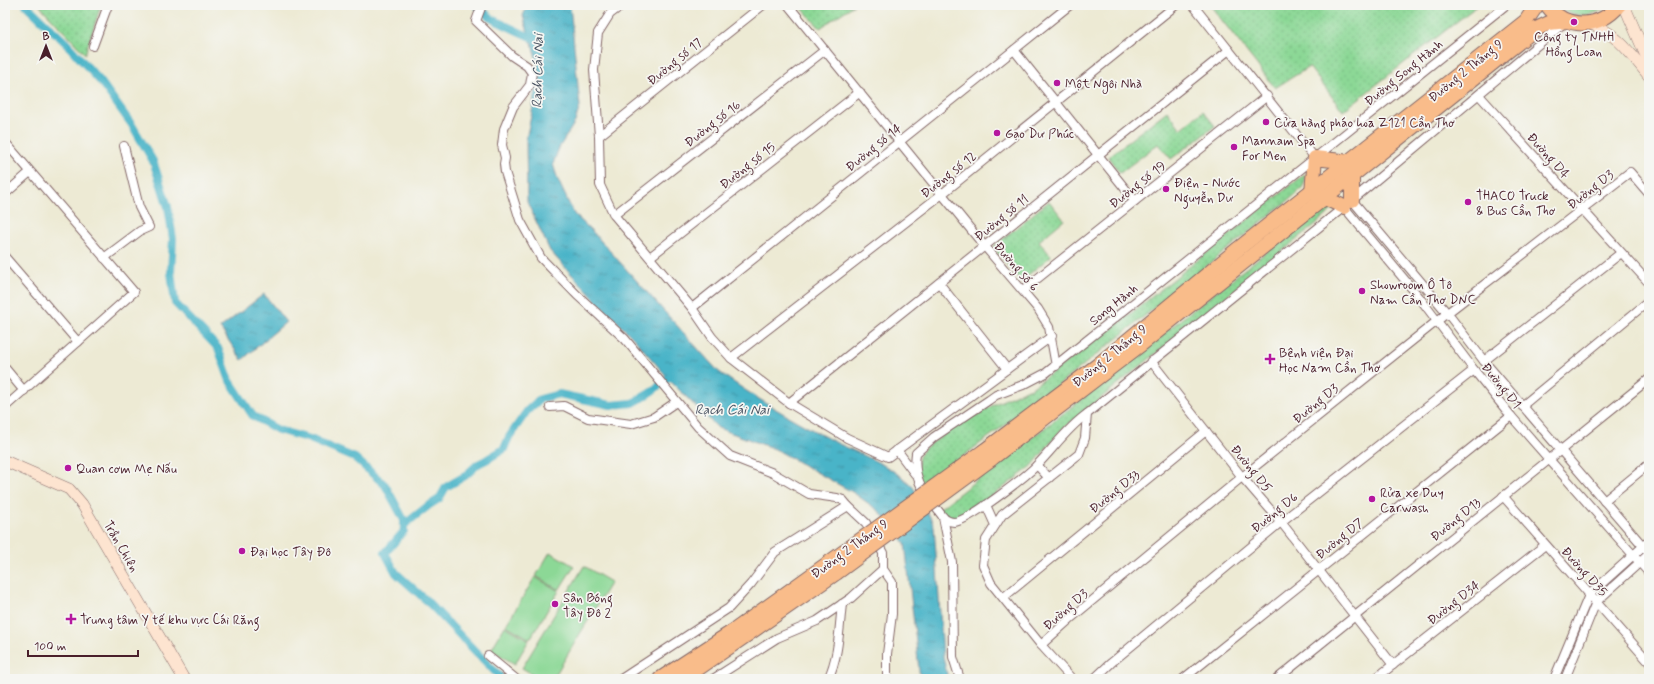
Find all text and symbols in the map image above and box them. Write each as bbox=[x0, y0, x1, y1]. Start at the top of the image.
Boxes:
marker: Công ty TNHH Hồng Loan bbox=[1569, 17, 1579, 27]
north arrow bbox=[26, 26, 66, 66]
place label: Công ty TNHH Hồng Loan bbox=[1534, 29, 1614, 63]
text: B bbox=[43, 30, 50, 44]
water label: Rạch Cái Nai bbox=[528, 32, 548, 108]
street label: Đường số 17 bbox=[644, 34, 708, 91]
street label: Đường Song Hành bbox=[1361, 36, 1448, 112]
street label: Đường 2 Tháng 9 bbox=[1425, 36, 1508, 108]
place label: Một Ngôi Nhà bbox=[1065, 76, 1142, 94]
marker: Một Ngôi Nhà bbox=[1052, 78, 1062, 88]
street label: Đường số 16 bbox=[681, 97, 746, 153]
place label: Cửa hàng pháo hoa Z121 Cần Thơ bbox=[1274, 115, 1455, 134]
marker: Cửa hàng pháo hoa Z121 Cần Thơ bbox=[1261, 117, 1271, 127]
street label: Đường số 14 bbox=[842, 120, 907, 178]
place label: Gạo Dư Phúc bbox=[1005, 126, 1074, 143]
marker: Gạo Dư Phúc bbox=[992, 128, 1002, 138]
street label: Đường D4 bbox=[1521, 129, 1573, 184]
place label: Mannam Spa For Men bbox=[1242, 133, 1316, 165]
street label: Đường số 15 bbox=[716, 139, 781, 195]
marker: Mannam Spa For Men bbox=[1229, 142, 1239, 152]
street label: Đường số 12 bbox=[918, 148, 982, 204]
street label: Đường số 19 bbox=[1106, 158, 1171, 214]
street label: Đường D3 bbox=[1564, 167, 1619, 215]
place label: Điện - Nước Nguyễn Dư bbox=[1174, 175, 1240, 209]
marker: Điện - Nước Nguyễn Dư bbox=[1161, 184, 1171, 194]
place label: THACO Truck & Bus Cần Thơ bbox=[1476, 188, 1556, 220]
street label: Đường số 11 bbox=[971, 191, 1034, 247]
marker: THACO Truck & Bus Cần Thơ bbox=[1463, 197, 1473, 207]
street label: Đường số 6 bbox=[988, 239, 1042, 297]
place label: Showroom Ô Tô Nam Cần Thơ DNC bbox=[1370, 277, 1477, 309]
street label: Song Hành bbox=[1086, 280, 1143, 331]
marker: Showroom Ô Tô Nam Cần Thơ DNC bbox=[1357, 286, 1367, 296]
street label: Đường 2 Tháng 9 bbox=[1069, 321, 1152, 393]
place label: Bệnh viện Đại Học Nam Cần Thơ bbox=[1279, 345, 1381, 377]
marker: Bệnh viện Đại Học Nam Cần Thơ bbox=[1264, 353, 1276, 365]
street label: Đường D1 bbox=[1475, 359, 1525, 414]
street label: Đường D3 bbox=[1289, 380, 1344, 430]
water label: Rạch Cái Nai bbox=[695, 401, 771, 419]
street label: Đường D5 bbox=[1225, 442, 1275, 498]
place label: Quan cơm Mẹ Nấu bbox=[76, 461, 177, 478]
marker: Quan cơm Mẹ Nấu bbox=[63, 463, 73, 473]
street label: Đường D33 bbox=[1086, 466, 1145, 519]
place label: Rửa xe Duy Carwash bbox=[1380, 485, 1444, 517]
street label: Đường D6 bbox=[1248, 489, 1303, 539]
marker: Rửa xe Duy Carwash bbox=[1367, 494, 1377, 504]
street label: Đường D13 bbox=[1427, 494, 1486, 547]
street label: Đường D7 bbox=[1313, 515, 1369, 565]
street label: Đường 2 Tháng 9 bbox=[808, 516, 893, 585]
street label: Trần Chiên bbox=[99, 518, 142, 576]
street label: Đường D35 bbox=[1555, 543, 1611, 602]
place label: Đại học Tây Đô bbox=[250, 544, 332, 561]
marker: Đại học Tây Đô bbox=[237, 546, 247, 556]
street label: Đường D34 bbox=[1424, 577, 1485, 631]
street label: Đường D3 bbox=[1040, 586, 1094, 636]
place label: Sân Bóng Tây Đô 2 bbox=[563, 590, 613, 622]
marker: Sân Bóng Tây Đô 2 bbox=[550, 599, 560, 609]
place label: Trung tâm Y tế khu vực Cái Răng bbox=[80, 612, 260, 631]
marker: Trung tâm Y tế khu vực Cái Răng bbox=[65, 613, 77, 625]
scale bar bbox=[28, 632, 138, 658]
text: 100 m bbox=[34, 639, 66, 655]

